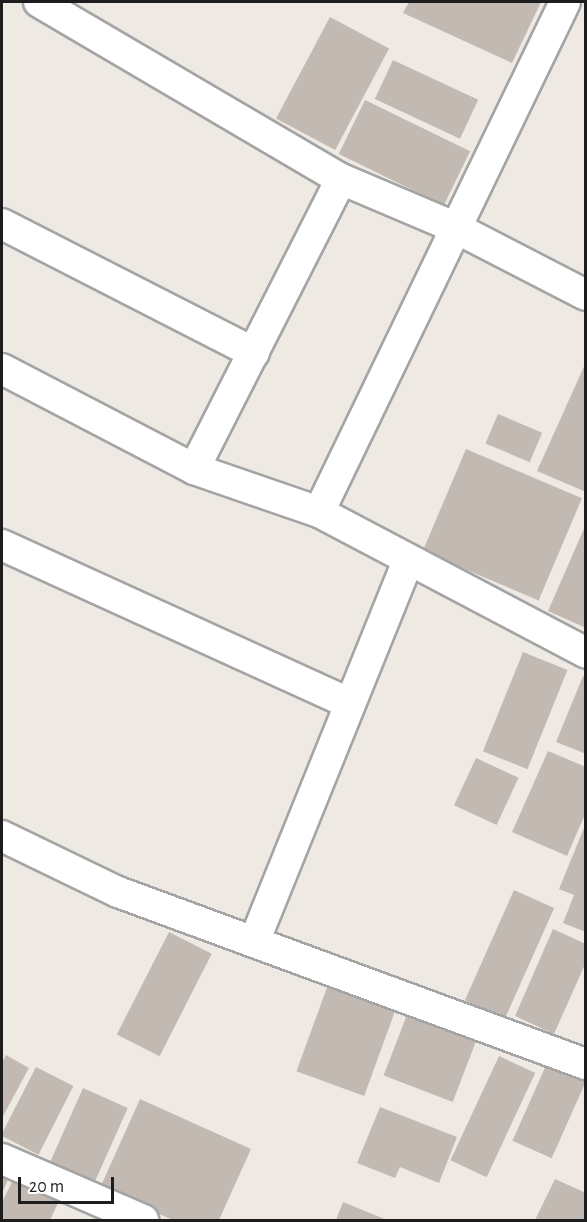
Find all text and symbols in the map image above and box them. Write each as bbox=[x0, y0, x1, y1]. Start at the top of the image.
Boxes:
scale bar bbox=[21, 1165, 117, 1203]
text: 20 m bbox=[29, 1178, 64, 1196]

